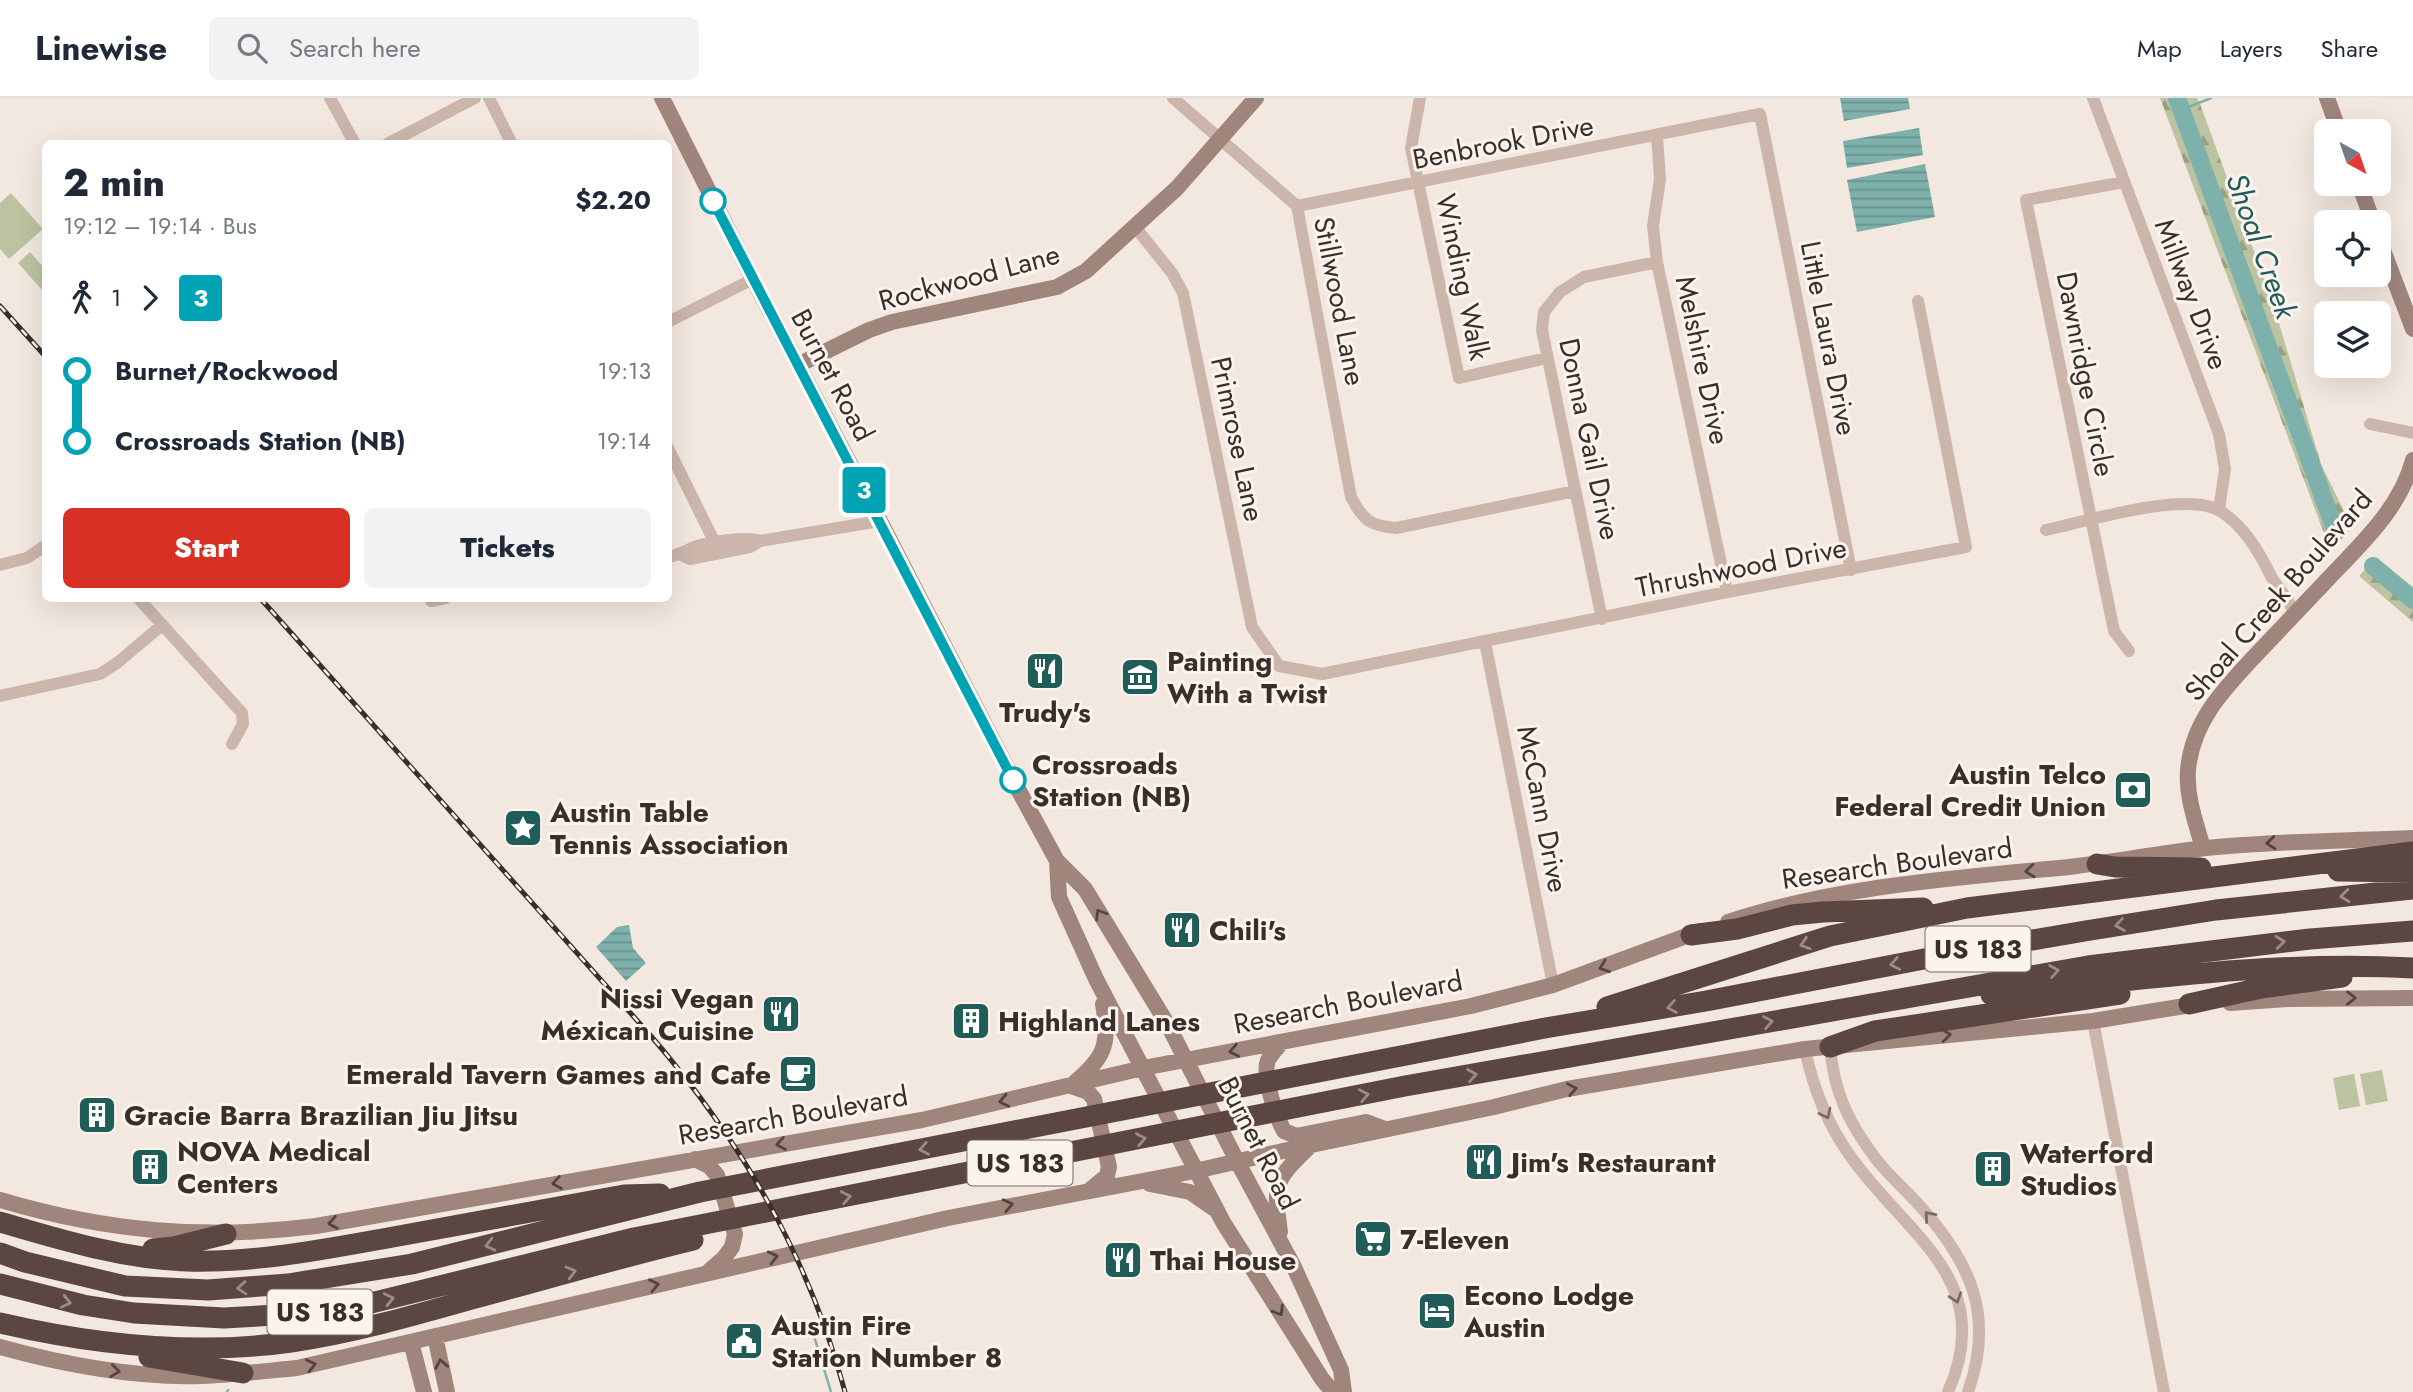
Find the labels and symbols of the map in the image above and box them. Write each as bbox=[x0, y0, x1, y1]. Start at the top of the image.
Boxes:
street label: Benbrook Drive bbox=[1409, 105, 1597, 180]
north arrow bbox=[2314, 119, 2390, 196]
water label: Shoal Creek bbox=[2215, 167, 2308, 326]
unlabelled marker bbox=[700, 188, 726, 214]
street label: Winding Walk bbox=[1425, 190, 1500, 365]
street label: Stillwood Lane bbox=[1303, 213, 1376, 389]
street label: Millway Drive bbox=[2144, 213, 2239, 375]
street label: Rockwood Lane bbox=[874, 234, 1064, 321]
street label: Little Laura Drive bbox=[1790, 237, 1867, 439]
street label: Dawnridge Circle bbox=[2046, 268, 2125, 480]
street label: Melshire Drive bbox=[1665, 272, 1740, 448]
street label: Burnet Road bbox=[781, 302, 885, 449]
street label: Donna Gail Drive bbox=[1548, 335, 1631, 544]
street label: Primrose Lane bbox=[1200, 353, 1275, 525]
line badge: 3 bbox=[841, 467, 887, 513]
street label: Shoal Creek Boulevard bbox=[2175, 480, 2382, 710]
street label: Thrushwood Drive bbox=[1632, 527, 1850, 608]
place label: Painting With a Twist bbox=[1167, 641, 1327, 714]
restaurant icon: Trudy's bbox=[1024, 650, 1066, 692]
museum icon: Painting With a Twist bbox=[1119, 656, 1161, 698]
place label: Trudy's bbox=[999, 692, 1091, 733]
street label: McCann Drive bbox=[1506, 722, 1579, 896]
place label: Crossroads Station (NB) bbox=[1032, 744, 1191, 817]
place label: Austin Telco Federal Credit Union bbox=[1834, 754, 2106, 827]
marker: Crossroads Station (NB) bbox=[1000, 767, 1026, 793]
bank icon: Austin Telco Federal Credit Union bbox=[2112, 769, 2154, 811]
place label: Austin Table Tennis Association bbox=[549, 792, 789, 865]
place icon: Austin Table Tennis Association bbox=[502, 807, 544, 849]
street label: Research Boulevard bbox=[1779, 827, 2015, 900]
one-way arrow bbox=[2266, 835, 2277, 850]
one-way arrow bbox=[2024, 863, 2035, 878]
one-way arrow bbox=[2339, 889, 2351, 904]
one-way arrow bbox=[1096, 908, 1109, 921]
restaurant icon: Chili's bbox=[1161, 909, 1203, 951]
place label: Chili's bbox=[1209, 910, 1286, 951]
one-way arrow bbox=[2114, 918, 2125, 933]
road number: US 183 bbox=[1926, 926, 2030, 972]
one-way arrow bbox=[2274, 935, 2286, 950]
one-way arrow bbox=[1799, 936, 1811, 950]
one-way arrow bbox=[1889, 956, 1901, 971]
one-way arrow bbox=[1598, 959, 1610, 973]
street label: Research Boulevard bbox=[1230, 960, 1466, 1045]
one-way arrow bbox=[2048, 964, 2060, 979]
place label: Nissi Vegan Méxican Cuisine bbox=[541, 978, 754, 1051]
one-way arrow bbox=[2346, 990, 2357, 1006]
restaurant icon: Nissi Vegan Méxican Cuisine bbox=[760, 993, 802, 1035]
one-way arrow bbox=[1666, 999, 1678, 1014]
building icon: Highland Lanes bbox=[950, 1000, 992, 1042]
place label: Highland Lanes bbox=[998, 1001, 1200, 1042]
one-way arrow bbox=[1762, 1015, 1774, 1030]
one-way arrow bbox=[1940, 1028, 1952, 1043]
one-way arrow bbox=[1228, 1043, 1240, 1058]
cafe icon: Emerald Tavern Games and Cafe bbox=[777, 1053, 819, 1095]
place label: Emerald Tavern Games and Cafe bbox=[346, 1054, 771, 1095]
one-way arrow bbox=[1466, 1068, 1478, 1083]
street label: Burnet Road bbox=[1207, 1070, 1310, 1217]
street label: Research Boulevard bbox=[675, 1075, 911, 1156]
one-way arrow bbox=[1566, 1082, 1578, 1097]
one-way arrow bbox=[1358, 1088, 1370, 1103]
one-way arrow bbox=[998, 1093, 1010, 1108]
building icon: Gracie Barra Brazilian Jiu Jitsu bbox=[76, 1094, 118, 1136]
place label: Gracie Barra Brazilian Jiu Jitsu bbox=[124, 1095, 518, 1136]
one-way arrow bbox=[1817, 1107, 1831, 1119]
place label: NOVA Medical Centers bbox=[177, 1131, 371, 1204]
one-way arrow bbox=[1135, 1132, 1147, 1147]
place label: Waterford Studios bbox=[2020, 1133, 2154, 1206]
one-way arrow bbox=[775, 1136, 787, 1151]
one-way arrow bbox=[918, 1140, 930, 1155]
road number: US 183 bbox=[968, 1140, 1072, 1186]
restaurant icon: Jim's Restaurant bbox=[1463, 1141, 1505, 1183]
place label: Jim's Restaurant bbox=[1506, 1142, 1716, 1183]
building icon: NOVA Medical Centers bbox=[129, 1146, 171, 1188]
building icon: Waterford Studios bbox=[1972, 1148, 2014, 1190]
one-way arrow bbox=[551, 1175, 563, 1190]
one-way arrow bbox=[840, 1191, 852, 1206]
one-way arrow bbox=[1002, 1199, 1014, 1214]
one-way arrow bbox=[1925, 1212, 1937, 1225]
one-way arrow bbox=[327, 1215, 339, 1230]
supermarket icon: 7-Eleven bbox=[1352, 1218, 1394, 1260]
place label: 7-Eleven bbox=[1400, 1219, 1510, 1260]
one-way arrow bbox=[485, 1237, 497, 1251]
restaurant icon: Thai House bbox=[1102, 1239, 1144, 1281]
place label: Thai House bbox=[1150, 1240, 1296, 1281]
one-way arrow bbox=[767, 1251, 779, 1265]
one-way arrow bbox=[565, 1266, 577, 1280]
place label: Econo Lodge Austin bbox=[1463, 1275, 1634, 1348]
one-way arrow bbox=[648, 1278, 660, 1293]
one-way arrow bbox=[237, 1280, 248, 1295]
road number: US 183 bbox=[268, 1289, 372, 1334]
hotel icon: Econo Lodge Austin bbox=[1416, 1290, 1458, 1332]
one-way arrow bbox=[1948, 1291, 1962, 1304]
one-way arrow bbox=[60, 1293, 72, 1308]
one-way arrow bbox=[383, 1293, 395, 1307]
one-way arrow bbox=[1270, 1303, 1283, 1316]
place label: Austin Fire Station Number 8 bbox=[770, 1305, 1002, 1378]
public building icon: Austin Fire Station Number 8 bbox=[723, 1320, 765, 1362]
one-way arrow bbox=[434, 1358, 449, 1370]
one-way arrow bbox=[305, 1359, 317, 1373]
one-way arrow bbox=[109, 1363, 121, 1378]

